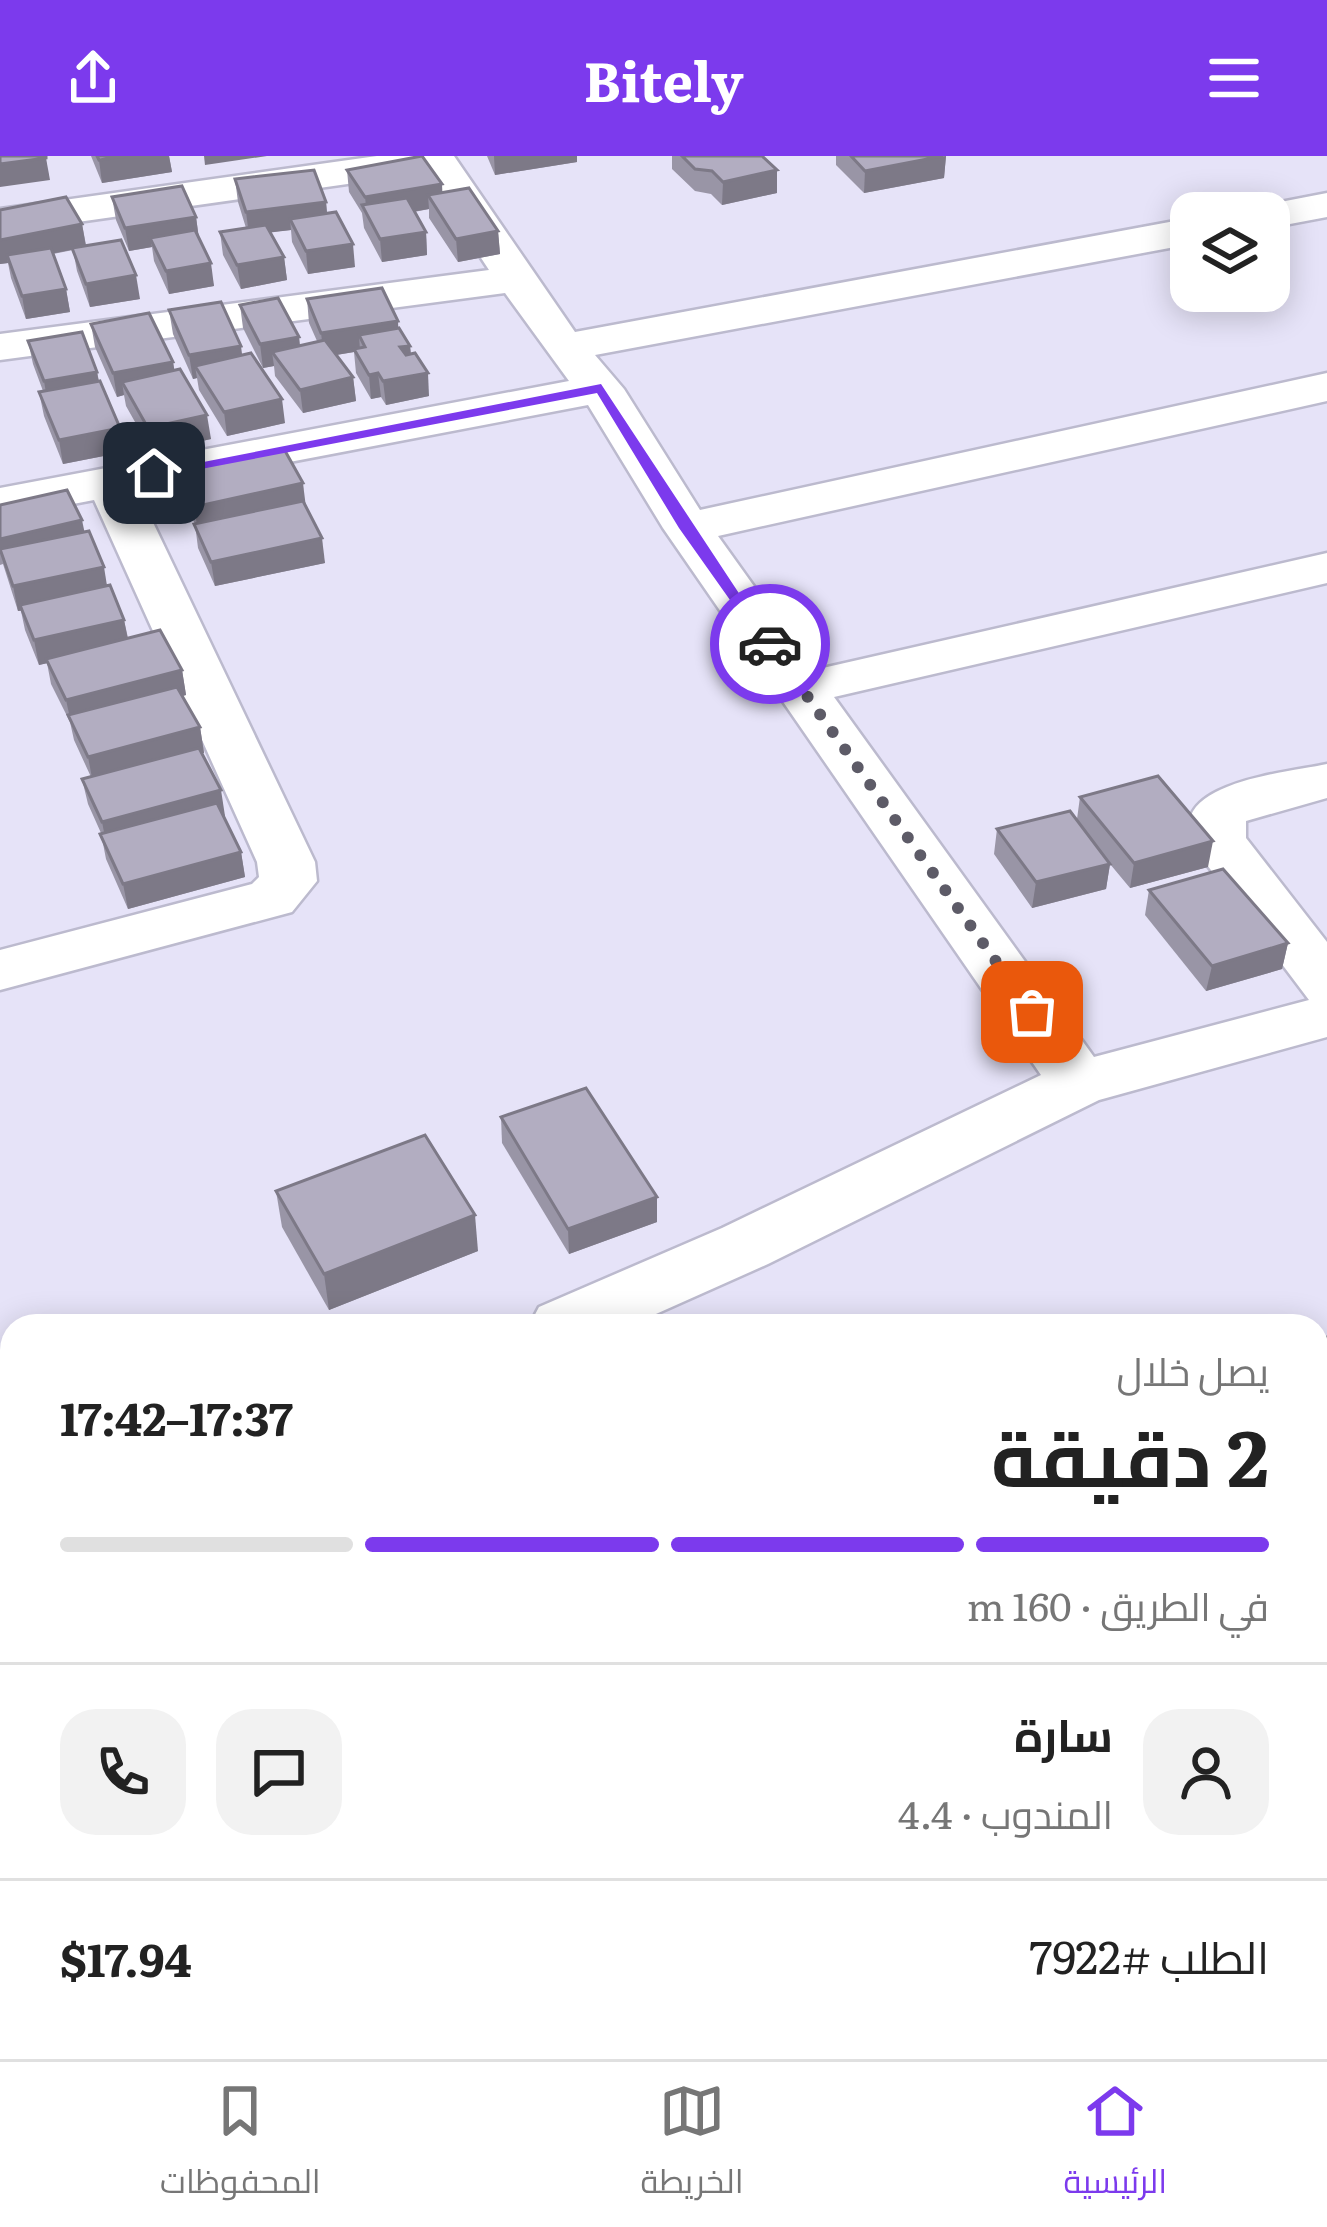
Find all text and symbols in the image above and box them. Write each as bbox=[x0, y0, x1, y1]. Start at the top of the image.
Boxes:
text: Bitely bbox=[584, 38, 743, 119]
icon: share bbox=[60, 45, 126, 111]
icon: menu bbox=[1201, 45, 1267, 111]
map controls bbox=[1170, 192, 1290, 312]
button: layers bbox=[1170, 192, 1290, 312]
pin bbox=[103, 422, 205, 524]
icon: home bbox=[121, 440, 187, 506]
courier bbox=[710, 584, 830, 704]
icon: car bbox=[737, 611, 803, 677]
pin bbox=[981, 961, 1083, 1063]
icon: bag bbox=[999, 979, 1065, 1045]
text: يصل خلال bbox=[1116, 1340, 1269, 1398]
text: 17:37–17:42 bbox=[60, 1383, 293, 1450]
text: 2 دقيقة bbox=[991, 1395, 1269, 1511]
text: في الطريق · 160 m bbox=[967, 1575, 1269, 1633]
text: سارة bbox=[1014, 1699, 1113, 1766]
button: phone bbox=[60, 1709, 186, 1835]
button: chat bbox=[216, 1709, 342, 1835]
button: person bbox=[1143, 1709, 1269, 1835]
text: المندوب · 4.4 bbox=[898, 1783, 1113, 1841]
text: الطلب #7922 bbox=[1030, 1921, 1269, 1988]
text: $17.94 bbox=[60, 1924, 192, 1991]
tab: المحفوظات bbox=[160, 2078, 321, 2212]
tab: الخريطة bbox=[641, 2078, 744, 2212]
tab: الرئيسية bbox=[1064, 2078, 1167, 2212]

